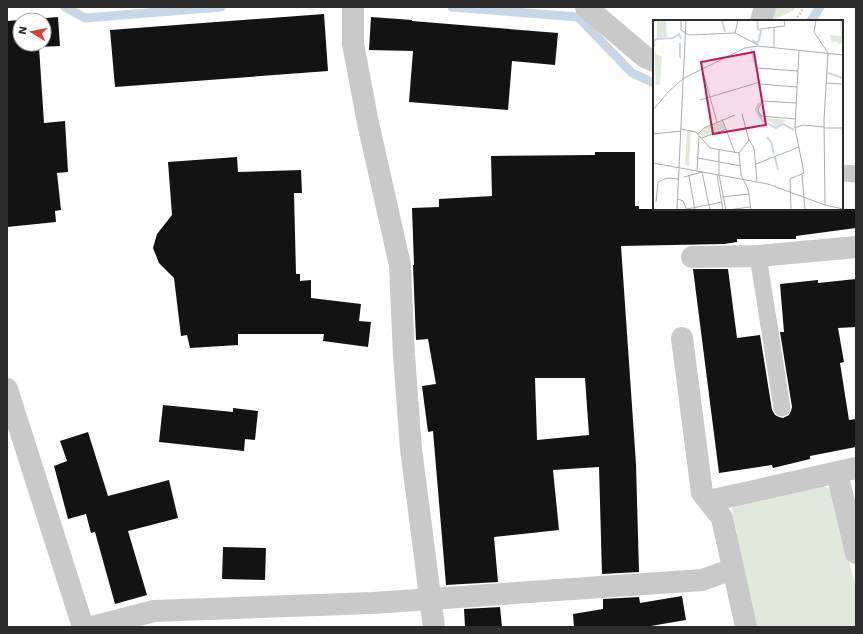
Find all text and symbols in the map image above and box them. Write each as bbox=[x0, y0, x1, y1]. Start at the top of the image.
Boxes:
north arrow bbox=[12, 12, 52, 52]
inset map bbox=[653, 20, 843, 210]
text: N bbox=[16, 25, 30, 35]

